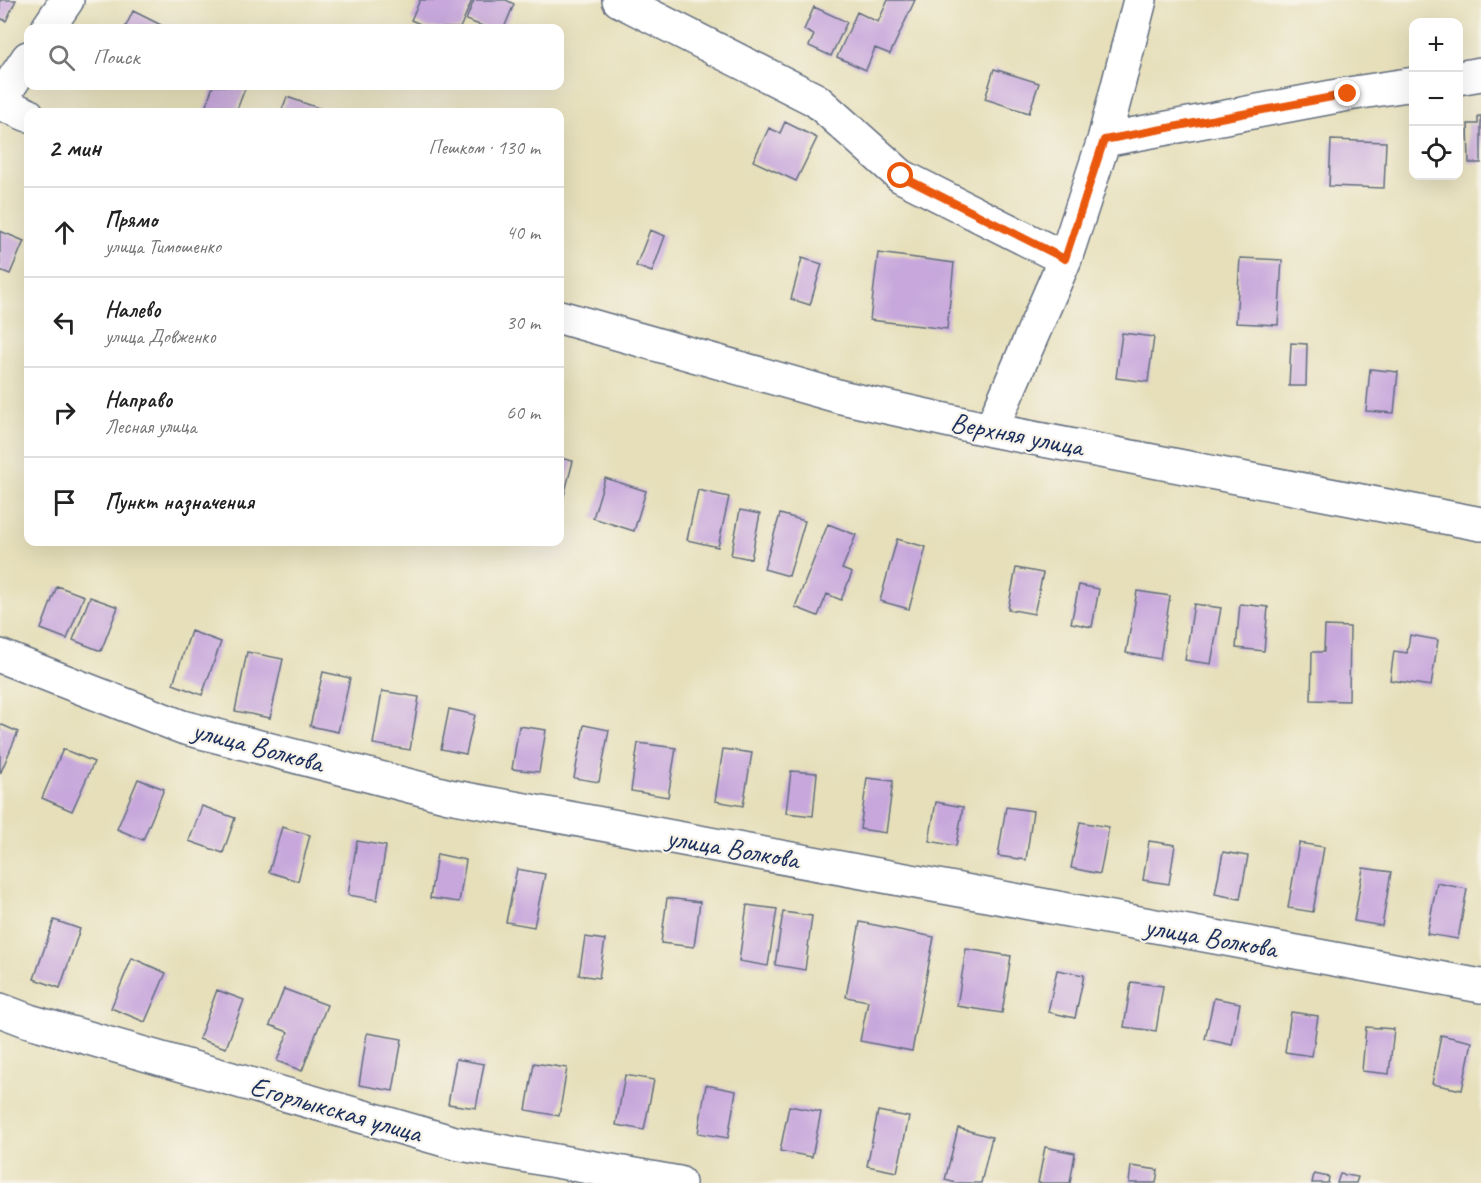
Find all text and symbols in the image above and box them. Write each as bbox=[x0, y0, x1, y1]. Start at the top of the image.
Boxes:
map controls bbox=[1409, 18, 1463, 180]
button: + bbox=[1409, 18, 1463, 72]
search box bbox=[24, 24, 564, 90]
icon: search bbox=[45, 41, 78, 74]
text: Поиск bbox=[93, 43, 139, 71]
button: − bbox=[1409, 72, 1463, 126]
route end bbox=[1334, 80, 1360, 106]
button: locate bbox=[1409, 126, 1463, 180]
text: 2 мин bbox=[48, 131, 101, 164]
text: Пешком · 130 m bbox=[428, 135, 540, 160]
route start bbox=[887, 162, 913, 188]
text: Прямо bbox=[105, 206, 157, 234]
icon: ahead bbox=[48, 216, 81, 249]
text: 40 m bbox=[506, 220, 540, 245]
text: улица Тимошенко bbox=[105, 234, 221, 259]
text: Налево bbox=[105, 296, 161, 324]
icon: left bbox=[48, 306, 81, 339]
text: 30 m bbox=[506, 310, 540, 335]
text: улица Довженко bbox=[105, 324, 215, 349]
text: Направо bbox=[105, 386, 172, 414]
icon: right bbox=[48, 396, 81, 429]
text: 60 m bbox=[506, 400, 540, 425]
street label: Верхняя улица bbox=[948, 404, 1089, 464]
text: Лесная улица bbox=[105, 414, 196, 439]
icon: arrive bbox=[48, 486, 81, 519]
text: Пункт назначения bbox=[105, 488, 254, 516]
street label: улица Волкова bbox=[187, 711, 329, 781]
street label: улица Волкова bbox=[662, 819, 804, 877]
street label: улица Волкова bbox=[1140, 908, 1282, 966]
street label: Егорлыкская улица bbox=[246, 1068, 427, 1151]

